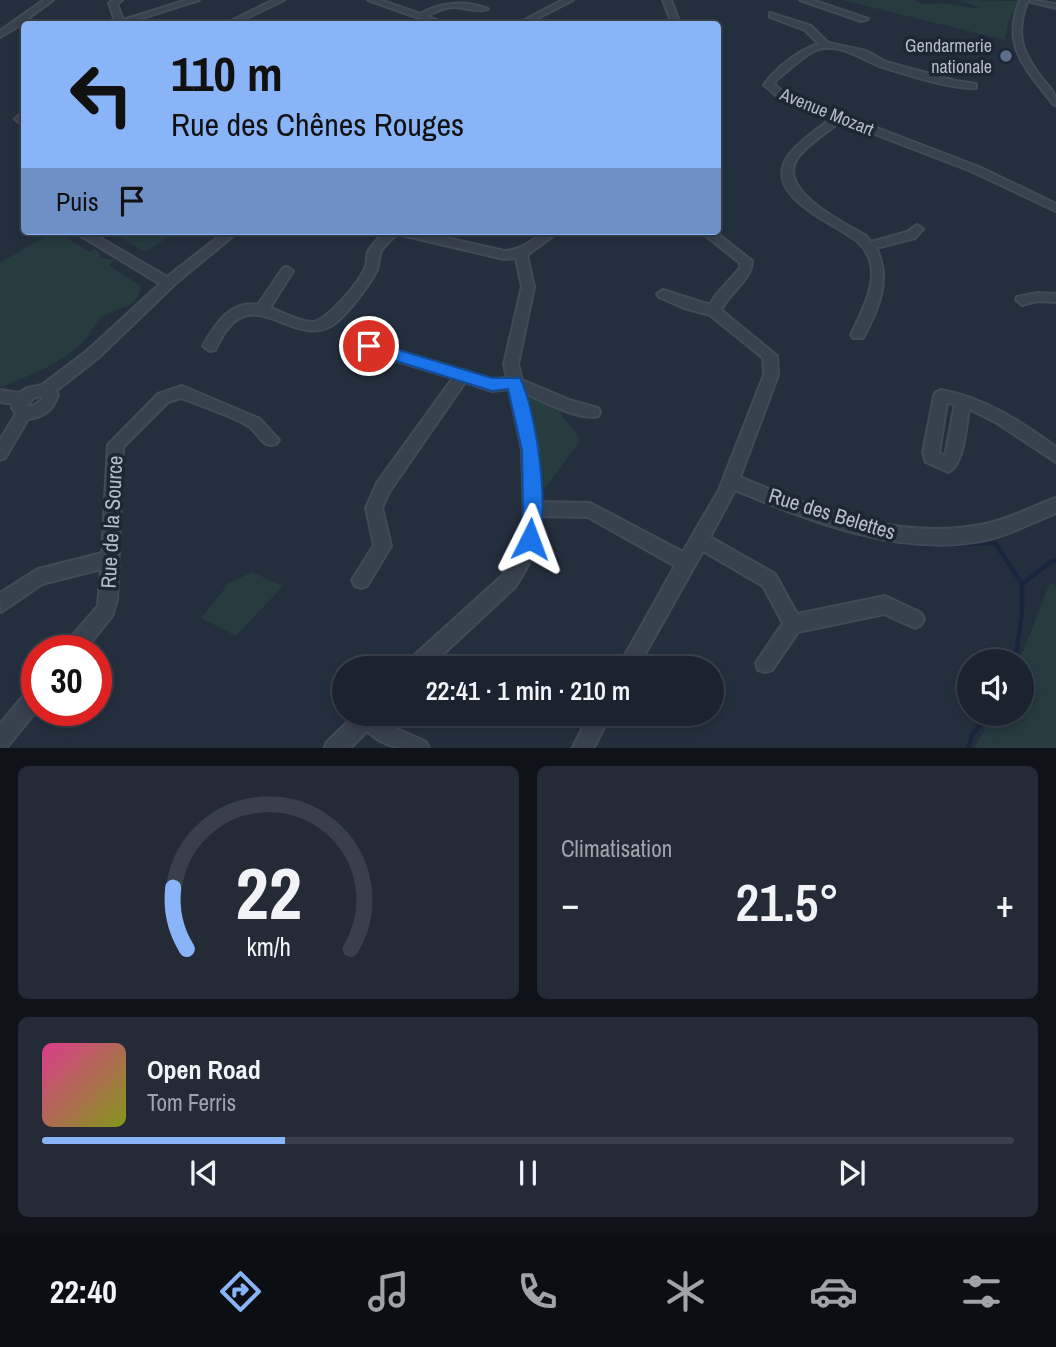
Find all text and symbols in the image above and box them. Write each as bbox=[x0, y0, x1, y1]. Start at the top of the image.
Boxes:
place label: Gendarmerie nationale bbox=[905, 33, 992, 79]
text: 110 m bbox=[171, 40, 283, 106]
marker: Gendarmerie nationale bbox=[998, 48, 1014, 64]
icon: left bbox=[56, 49, 147, 140]
street label: Avenue Mozart bbox=[776, 81, 878, 142]
text: Rue des Chênes Rouges bbox=[171, 103, 464, 146]
icon: arrive bbox=[113, 182, 151, 220]
text: Puis bbox=[56, 184, 99, 219]
pin bbox=[339, 316, 399, 376]
icon: arrive bbox=[350, 327, 388, 365]
street label: Rue de la Source bbox=[94, 455, 129, 589]
street label: Rue des Belettes bbox=[765, 480, 899, 547]
position arrow bbox=[493, 502, 567, 576]
speed limit sign: 30 bbox=[21, 635, 112, 726]
map controls bbox=[957, 649, 1034, 726]
button: sound bbox=[957, 649, 1034, 726]
text: 22:41 · 1 min · 210 m bbox=[426, 673, 630, 708]
text: Climatisation bbox=[561, 833, 672, 864]
text: 22 bbox=[235, 844, 302, 942]
text: 21.5° bbox=[736, 867, 839, 937]
text: − bbox=[561, 878, 579, 929]
text: + bbox=[996, 878, 1014, 929]
text: km/h bbox=[246, 929, 291, 963]
text: Open Road bbox=[147, 1052, 261, 1087]
text: Tom Ferris bbox=[147, 1087, 236, 1118]
icon: previous bbox=[185, 1154, 223, 1192]
icon: pause bbox=[509, 1154, 547, 1192]
icon: next bbox=[833, 1154, 871, 1192]
icon: directions bbox=[216, 1267, 265, 1316]
icon: music bbox=[364, 1267, 413, 1316]
icon: phone bbox=[513, 1267, 562, 1316]
icon: climate bbox=[661, 1267, 710, 1316]
icon: car bbox=[809, 1267, 858, 1316]
icon: filters bbox=[957, 1267, 1006, 1316]
text: 22:40 bbox=[50, 1270, 117, 1313]

